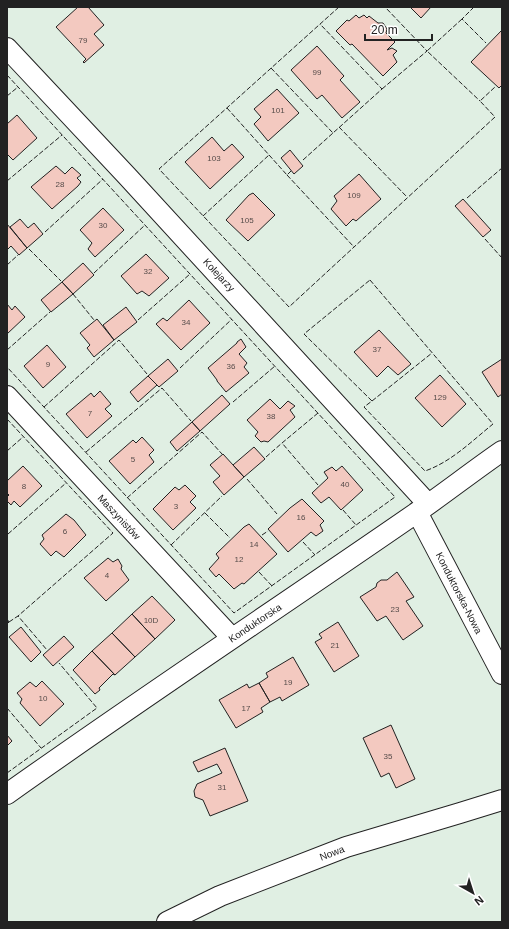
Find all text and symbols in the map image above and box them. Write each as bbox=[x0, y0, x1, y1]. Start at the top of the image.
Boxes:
scale bar bbox=[365, 16, 432, 42]
text: 20 m bbox=[371, 23, 398, 37]
house number: 79 bbox=[79, 36, 88, 45]
house number: 99 bbox=[313, 68, 322, 77]
house number: 101 bbox=[271, 106, 285, 115]
house number: 103 bbox=[207, 154, 221, 163]
house number: 28 bbox=[56, 180, 65, 189]
house number: 109 bbox=[347, 191, 361, 200]
house number: 105 bbox=[240, 216, 254, 225]
house number: 30 bbox=[99, 221, 108, 230]
street label: Kolejarzy bbox=[201, 256, 237, 294]
house number: 32 bbox=[144, 267, 153, 276]
house number: 34 bbox=[182, 318, 191, 327]
house number: 37 bbox=[373, 345, 382, 354]
house number: 9 bbox=[46, 360, 51, 369]
house number: 36 bbox=[227, 362, 236, 371]
house number: 129 bbox=[433, 393, 447, 402]
house number: 7 bbox=[88, 409, 93, 418]
house number: 38 bbox=[267, 412, 276, 421]
house number: 5 bbox=[131, 455, 136, 464]
house number: 40 bbox=[341, 480, 350, 489]
house number: 8 bbox=[22, 482, 27, 491]
street label: Maszynistów bbox=[95, 492, 143, 542]
house number: 3 bbox=[174, 502, 179, 511]
house number: 16 bbox=[297, 513, 306, 522]
house number: 6 bbox=[63, 527, 68, 536]
house number: 14 bbox=[250, 540, 259, 549]
street label: Konduktorska-Nowa bbox=[434, 550, 485, 636]
house number: 12 bbox=[235, 555, 244, 564]
house number: 4 bbox=[105, 571, 110, 580]
street label: Konduktorska bbox=[227, 601, 284, 645]
house number: 23 bbox=[391, 605, 400, 614]
house number: 10D bbox=[144, 616, 159, 625]
house number: 21 bbox=[331, 641, 340, 650]
house number: 19 bbox=[284, 678, 293, 687]
house number: 10 bbox=[39, 694, 48, 703]
house number: 17 bbox=[242, 704, 251, 713]
house number: 35 bbox=[384, 752, 393, 761]
house number: 31 bbox=[218, 783, 227, 792]
street label: Nowa bbox=[318, 843, 346, 863]
north arrow bbox=[453, 873, 493, 913]
text: N bbox=[472, 894, 486, 908]

